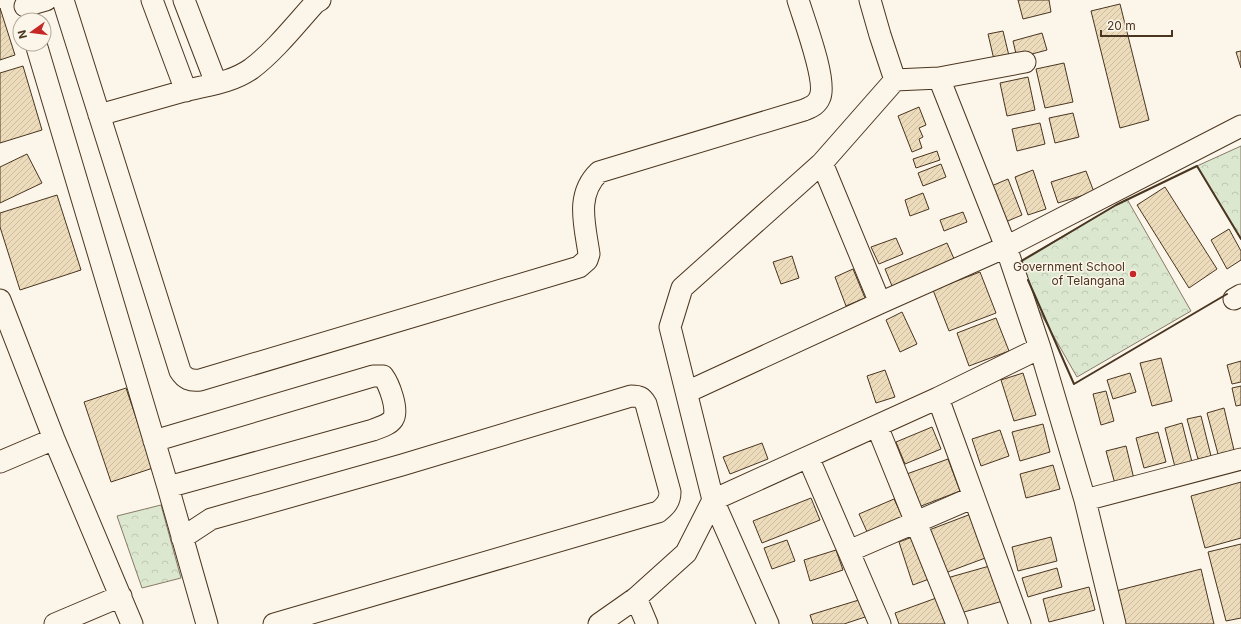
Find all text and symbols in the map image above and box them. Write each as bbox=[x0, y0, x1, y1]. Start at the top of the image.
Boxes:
north arrow bbox=[12, 12, 52, 52]
scale bar bbox=[1101, 12, 1172, 38]
text: 20 m bbox=[1107, 18, 1136, 33]
text: N bbox=[14, 29, 30, 40]
place label: Government School of Telangana bbox=[1013, 259, 1125, 288]
marker: Government School of Telangana bbox=[1128, 269, 1138, 279]

